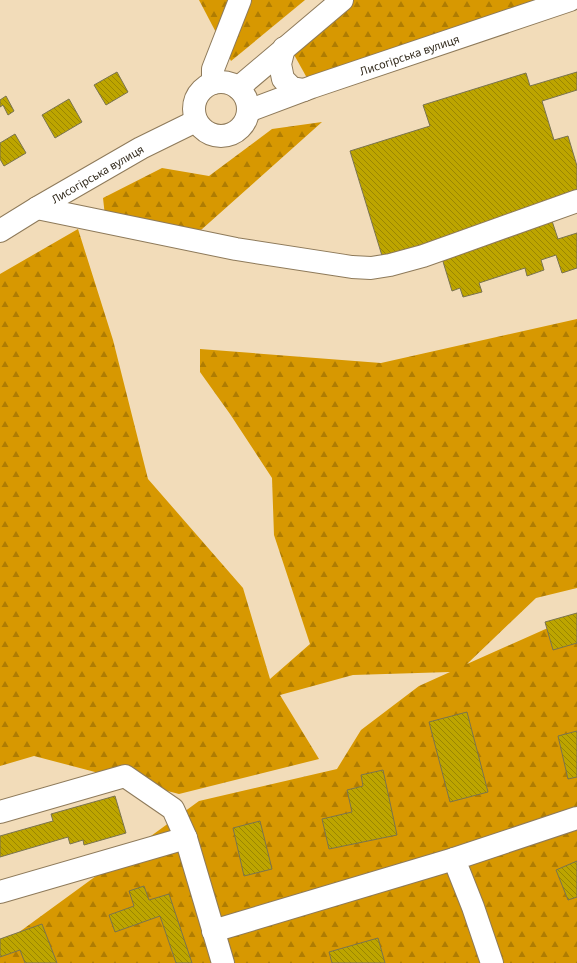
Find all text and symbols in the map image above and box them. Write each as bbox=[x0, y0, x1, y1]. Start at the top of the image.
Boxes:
street label: Лисогірська вулиця bbox=[357, 30, 461, 78]
street label: Лисогірська вулиця bbox=[48, 141, 146, 206]

